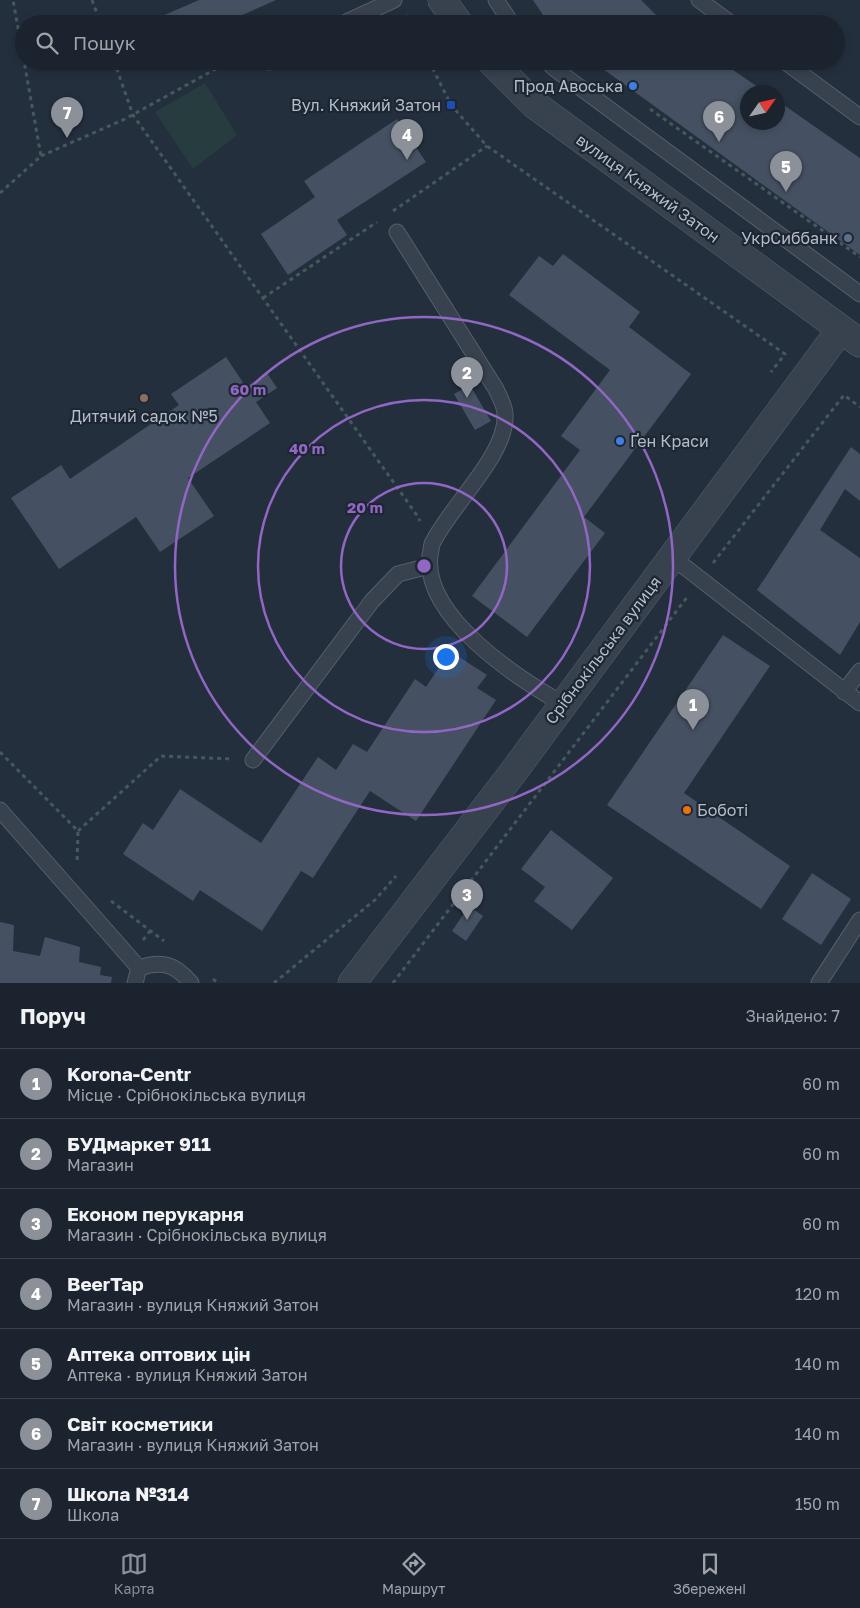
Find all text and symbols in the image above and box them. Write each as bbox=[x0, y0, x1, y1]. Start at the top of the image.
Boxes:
search box bbox=[15, 15, 845, 70]
icon: search bbox=[33, 29, 61, 57]
text: Пошук bbox=[73, 31, 136, 54]
place label: Прод Авоська bbox=[513, 76, 623, 96]
marker: Прод Авоська bbox=[627, 80, 639, 92]
north arrow bbox=[740, 85, 785, 130]
place label: Вул. Княжий Затон bbox=[291, 95, 441, 115]
pin: 7 bbox=[51, 97, 83, 138]
marker: Вул. Княжий Затон bbox=[445, 99, 457, 111]
pin: 6 bbox=[703, 101, 735, 142]
pin: 4 bbox=[391, 119, 423, 160]
street label: вулиця Княжий Затон bbox=[572, 129, 724, 247]
pin: 5 bbox=[770, 151, 802, 192]
place label: УкрСиббанк bbox=[741, 228, 838, 248]
marker: УкрСиббанк bbox=[842, 232, 854, 244]
pin: 2 bbox=[451, 357, 483, 398]
text: 60 m bbox=[230, 380, 266, 398]
marker: Дитячий садок №5 bbox=[138, 392, 150, 404]
place label: Дитячий садок №5 bbox=[70, 406, 218, 426]
place label: Ґен Краси bbox=[630, 431, 709, 451]
marker: Ґен Краси bbox=[614, 435, 626, 447]
text: 40 m bbox=[289, 439, 325, 457]
text: 20 m bbox=[347, 498, 383, 516]
centre of rings bbox=[415, 557, 433, 575]
street label: Срібнокільська вулиця bbox=[541, 572, 665, 728]
your location bbox=[433, 644, 459, 670]
pin: 1 bbox=[677, 689, 709, 730]
place label: Боботі bbox=[697, 800, 748, 820]
marker: Боботі bbox=[681, 804, 693, 816]
pin: 3 bbox=[451, 879, 483, 920]
text: Поруч bbox=[20, 1003, 86, 1029]
text: Знайдено: 7 bbox=[746, 1006, 840, 1026]
text: Korona-Centr bbox=[67, 1062, 191, 1085]
text: 1 bbox=[32, 1074, 40, 1094]
text: 60 m bbox=[802, 1074, 840, 1094]
text: Місце · Срібнокільська вулиця bbox=[67, 1085, 306, 1105]
text: БУДмаркет 911 bbox=[67, 1132, 211, 1155]
text: 2 bbox=[31, 1144, 41, 1164]
text: 60 m bbox=[802, 1144, 840, 1164]
text: Магазин bbox=[67, 1155, 134, 1175]
text: Економ перукарня bbox=[67, 1202, 244, 1225]
text: 3 bbox=[31, 1214, 41, 1234]
text: 60 m bbox=[802, 1214, 840, 1234]
text: Магазин · Срібнокільська вулиця bbox=[67, 1225, 327, 1245]
text: BeerTap bbox=[67, 1272, 144, 1295]
text: 4 bbox=[31, 1284, 41, 1304]
text: 120 m bbox=[795, 1284, 840, 1304]
text: Магазин · вулиця Княжий Затон bbox=[67, 1295, 319, 1315]
text: Аптека оптових цін bbox=[67, 1342, 250, 1365]
text: 5 bbox=[31, 1354, 41, 1374]
text: 140 m bbox=[794, 1354, 840, 1374]
text: Аптека · вулиця Княжий Затон bbox=[67, 1365, 307, 1385]
text: Світ косметики bbox=[67, 1412, 213, 1435]
text: 6 bbox=[31, 1424, 41, 1444]
text: 140 m bbox=[794, 1424, 840, 1444]
text: Магазин · вулиця Княжий Затон bbox=[67, 1435, 319, 1455]
text: Школа №314 bbox=[67, 1482, 189, 1505]
text: 7 bbox=[32, 1494, 40, 1514]
text: 150 m bbox=[795, 1494, 840, 1514]
text: Школа bbox=[67, 1505, 119, 1525]
tab: Карта bbox=[114, 1550, 154, 1597]
tab: Маршрут bbox=[382, 1550, 445, 1597]
tab: Збережені bbox=[673, 1550, 746, 1597]

